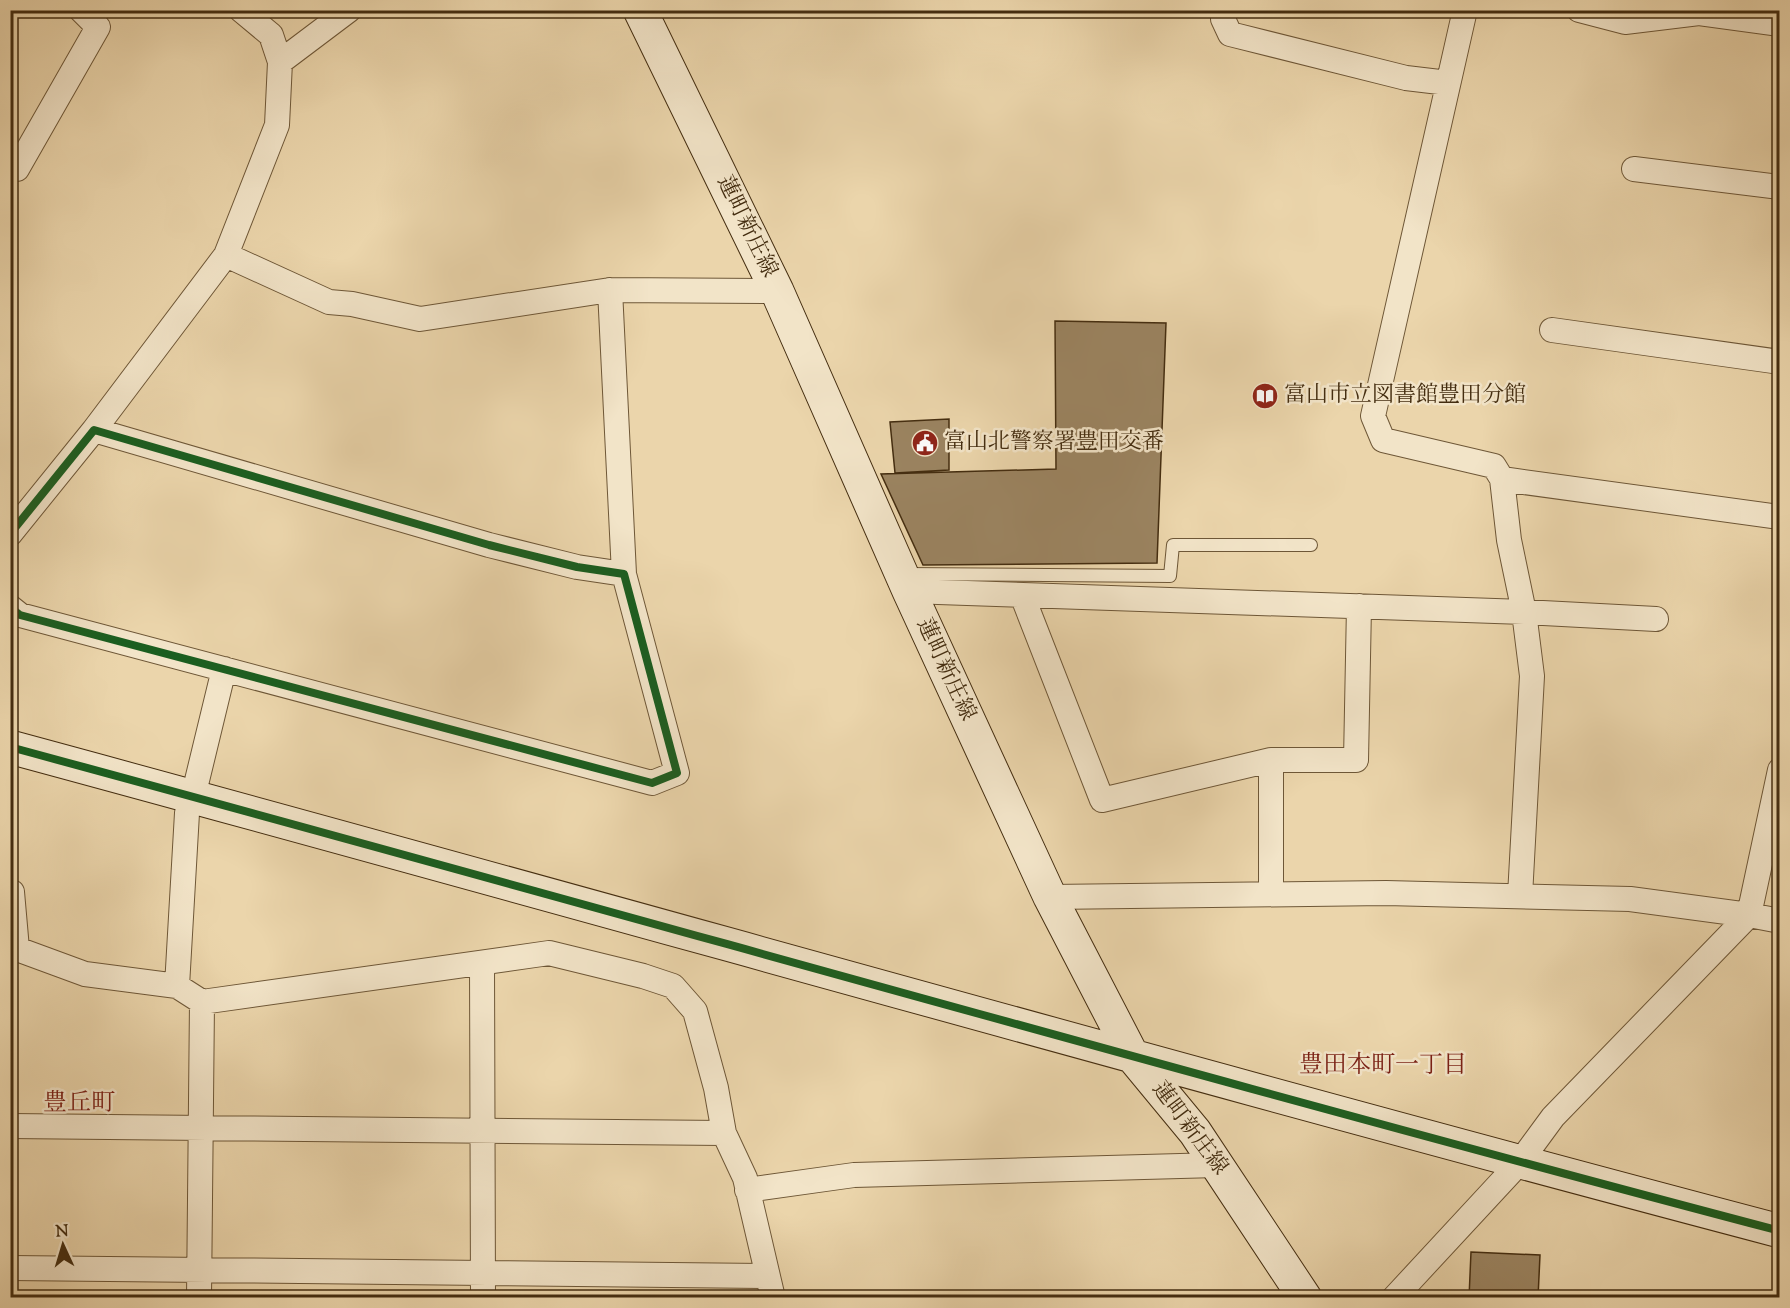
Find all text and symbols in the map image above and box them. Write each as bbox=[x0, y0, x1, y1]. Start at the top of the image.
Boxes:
street label: 蓮町新庄線 bbox=[708, 171, 784, 283]
place label: 富山市立図書館豊田分館 bbox=[1284, 380, 1526, 412]
library icon: 富山市立図書館豊田分館 bbox=[1250, 381, 1280, 411]
place label: 富山北警察署豊田交番 bbox=[944, 427, 1164, 459]
public building icon: 富山北警察署豊田交番 bbox=[910, 428, 940, 458]
street label: 蓮町新庄線 bbox=[907, 613, 983, 727]
district label: 豊田本町一丁目 bbox=[1299, 1049, 1467, 1083]
street label: 蓮町新庄線 bbox=[1143, 1075, 1235, 1183]
district label: 豊丘町 bbox=[43, 1087, 115, 1121]
north arrow bbox=[33, 1215, 93, 1275]
text: N bbox=[55, 1221, 70, 1244]

